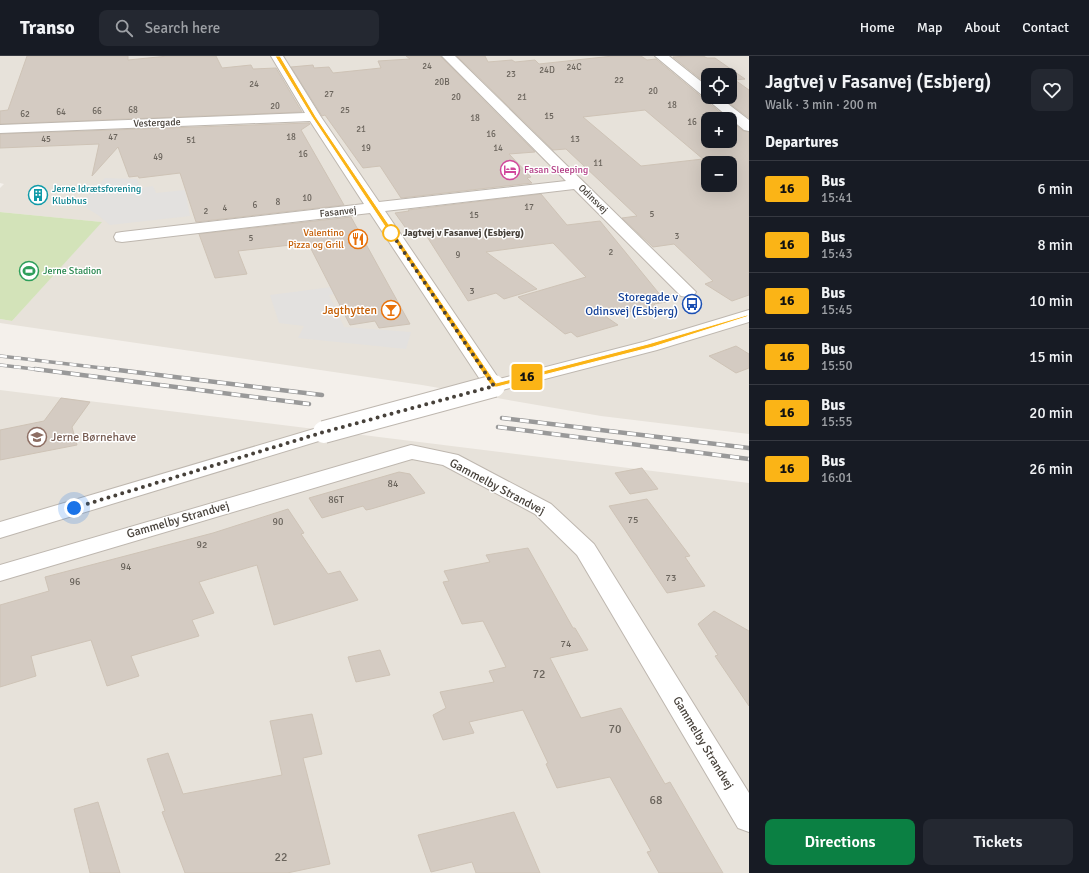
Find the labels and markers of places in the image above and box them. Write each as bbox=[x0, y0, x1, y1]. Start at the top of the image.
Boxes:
hotel icon: Fasan Sleeping bbox=[499, 159, 521, 181]
place label: Fasan Sleeping bbox=[524, 164, 588, 176]
place label: Jerne Idrætsforening Klubhus bbox=[52, 183, 141, 207]
building icon: Jerne Idrætsforening Klubhus bbox=[27, 184, 49, 206]
marker: Jagtvej v Fasanvej (Esbjerg) bbox=[382, 224, 400, 242]
place label: Valentino Pizza og Grill bbox=[288, 227, 344, 251]
place label: Jagtvej v Fasanvej (Esbjerg) bbox=[403, 227, 524, 239]
restaurant icon: Valentino Pizza og Grill bbox=[347, 228, 369, 250]
sports icon: Jerne Stadion bbox=[18, 260, 40, 282]
place label: Jerne Stadion bbox=[43, 265, 102, 277]
place label: Storegade v Odinsvej (Esbjerg) bbox=[585, 290, 679, 319]
bus stop icon: Storegade v Odinsvej (Esbjerg) bbox=[681, 293, 703, 315]
bar icon: Jagthytten bbox=[380, 299, 402, 321]
place label: Jagthytten bbox=[322, 303, 377, 318]
school or university icon: Jerne Børnehave bbox=[26, 426, 48, 448]
place label: Jerne Børnehave bbox=[51, 430, 136, 445]

